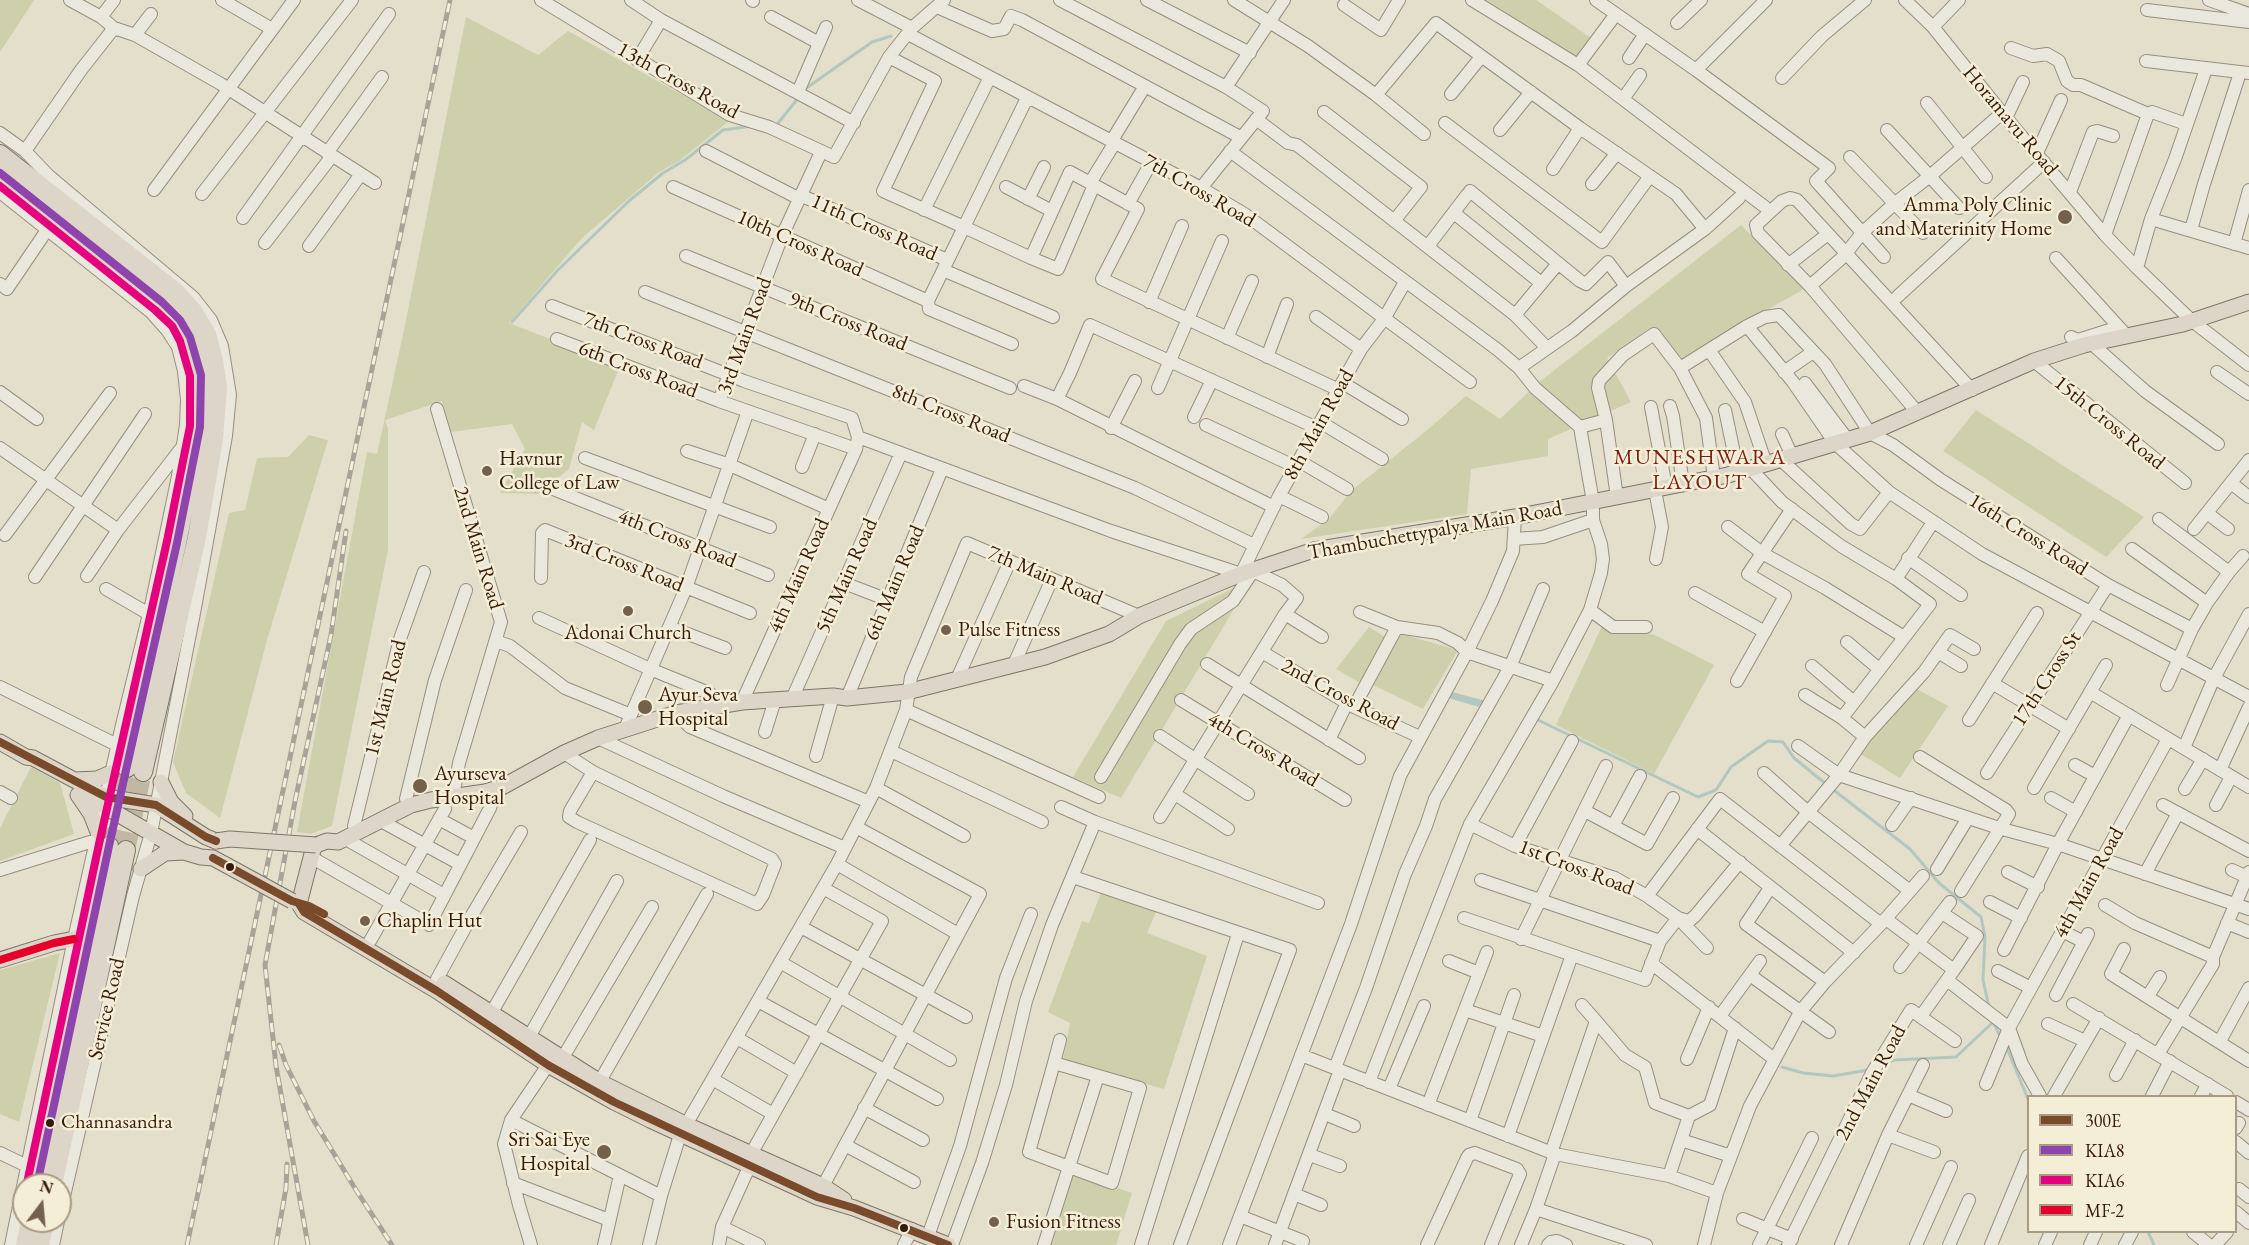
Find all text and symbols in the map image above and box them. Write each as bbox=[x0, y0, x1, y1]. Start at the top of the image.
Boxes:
street label: 13th Cross Road bbox=[613, 37, 743, 125]
street label: Horamavu Road bbox=[1957, 61, 2063, 181]
street label: 7th Cross Road bbox=[1138, 149, 1260, 233]
street label: 11th Cross Road bbox=[807, 189, 941, 267]
place label: Amma Poly Clinic and Materinity Home bbox=[1876, 192, 2052, 242]
street label: 10th Cross Road bbox=[733, 205, 867, 283]
marker: Amma Poly Clinic and Materinity Home bbox=[2056, 208, 2074, 226]
street label: 3rd Main Road bbox=[712, 274, 778, 398]
street label: 9th Cross Road bbox=[785, 287, 911, 357]
street label: 7th Cross Road bbox=[580, 307, 706, 375]
street label: 6th Cross Road bbox=[575, 336, 701, 404]
street label: 8th Main Road bbox=[1278, 365, 1360, 485]
street label: 15th Cross Road bbox=[2048, 370, 2170, 476]
street label: 8th Cross Road bbox=[888, 379, 1014, 449]
district label: MUNESHWARA LAYOUT bbox=[1613, 445, 1787, 496]
place label: Havnur College of Law bbox=[499, 446, 620, 496]
marker: Havnur College of Law bbox=[480, 464, 494, 478]
street label: 2nd Main Road bbox=[447, 483, 509, 613]
street label: 16th Cross Road bbox=[1964, 488, 2092, 582]
street label: Thambuchettypalya Main Road bbox=[1306, 496, 1564, 566]
street label: 4th Cross Road bbox=[614, 504, 740, 574]
street label: 4th Main Road bbox=[762, 515, 836, 637]
street label: 5th Main Road bbox=[810, 515, 884, 637]
street label: 6th Main Road bbox=[859, 521, 931, 645]
street label: 3rd Cross Road bbox=[561, 528, 687, 598]
street label: 7th Main Road bbox=[983, 540, 1107, 612]
marker: Adonai Church bbox=[621, 604, 635, 618]
place label: Pulse Fitness bbox=[958, 617, 1060, 643]
place label: Adonai Church bbox=[564, 620, 692, 646]
marker: Pulse Fitness bbox=[939, 623, 953, 637]
street label: 17th Cross St bbox=[2007, 627, 2087, 731]
street label: 1st Main Road bbox=[359, 637, 413, 759]
street label: 2nd Cross Road bbox=[1277, 653, 1403, 737]
place label: Ayur Seva Hospital bbox=[658, 682, 738, 732]
marker: Ayur Seva Hospital bbox=[636, 698, 654, 716]
street label: 4th Cross Road bbox=[1203, 707, 1323, 793]
place label: Ayurseva Hospital bbox=[434, 761, 507, 811]
marker: Ayurseva Hospital bbox=[411, 777, 429, 795]
street label: 4th Main Road bbox=[2048, 823, 2130, 943]
street label: 1st Cross Road bbox=[1515, 834, 1637, 902]
unlabelled marker bbox=[224, 861, 236, 873]
place label: Chaplin Hut bbox=[377, 908, 482, 934]
marker: Chaplin Hut bbox=[358, 914, 372, 928]
street label: Service Road bbox=[83, 956, 131, 1062]
street label: 2nd Main Road bbox=[1830, 1021, 1912, 1145]
legend bbox=[2027, 1095, 2237, 1233]
text: 300E bbox=[2085, 1109, 2121, 1132]
place label: Channasandra bbox=[61, 1111, 172, 1135]
marker: Channasandra bbox=[44, 1117, 56, 1129]
place label: Sri Sai Eye Hospital bbox=[508, 1127, 590, 1177]
text: KIA8 bbox=[2085, 1139, 2124, 1162]
marker: Sri Sai Eye Hospital bbox=[595, 1143, 613, 1161]
text: KIA6 bbox=[2085, 1169, 2124, 1192]
north arrow bbox=[12, 1173, 72, 1233]
text: N bbox=[37, 1175, 56, 1199]
text: MF-2 bbox=[2085, 1199, 2124, 1222]
place label: Fusion Fitness bbox=[1006, 1209, 1121, 1235]
marker: Fusion Fitness bbox=[987, 1215, 1001, 1229]
unlabelled marker bbox=[898, 1222, 910, 1234]

